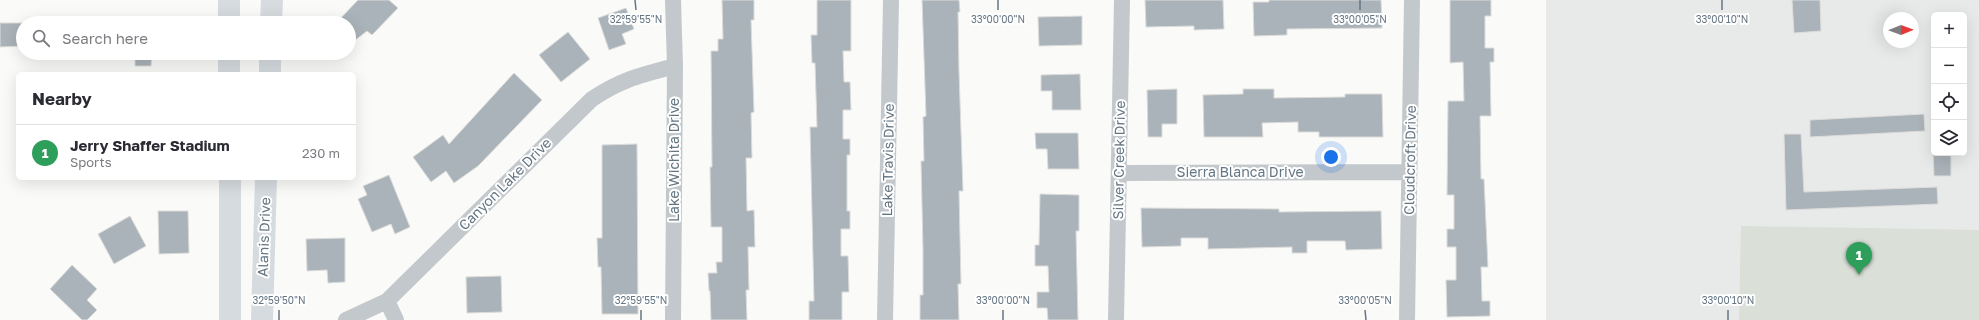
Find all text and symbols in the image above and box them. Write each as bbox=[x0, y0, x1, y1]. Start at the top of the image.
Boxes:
north arrow bbox=[1883, 12, 1919, 48]
map controls bbox=[1931, 12, 1967, 156]
button: + bbox=[1931, 12, 1967, 48]
text: 32°59'55"N bbox=[610, 13, 662, 25]
text: 33°00'00"N bbox=[971, 13, 1025, 25]
text: 33°00'05"N bbox=[1333, 13, 1387, 25]
text: 33°00'10"N bbox=[1696, 13, 1748, 25]
search box bbox=[16, 16, 356, 60]
icon: search bbox=[30, 27, 52, 49]
text: Search here bbox=[62, 29, 148, 47]
button: − bbox=[1931, 48, 1967, 84]
button: locate bbox=[1931, 84, 1967, 120]
text: Nearby bbox=[32, 88, 92, 109]
street label: Lake Wichita Drive bbox=[665, 98, 682, 222]
street label: Silver Creek Drive bbox=[1109, 100, 1128, 219]
street label: Lake Travis Drive bbox=[878, 103, 897, 217]
street label: Cloudcroft Drive bbox=[1400, 105, 1419, 215]
button: layers bbox=[1931, 120, 1967, 156]
street label: Canyon Lake Drive bbox=[455, 134, 554, 233]
text: Jerry Shaffer Stadium bbox=[70, 136, 230, 154]
text: 1 bbox=[42, 145, 48, 161]
text: 230 m bbox=[302, 145, 340, 161]
your location bbox=[1321, 147, 1341, 167]
text: Sports bbox=[70, 154, 112, 170]
street label: Sierra Blanca Drive bbox=[1176, 163, 1304, 180]
street label: Alanis Drive bbox=[254, 197, 273, 277]
pin: 1 bbox=[1846, 242, 1872, 275]
text: 32°59'50"N bbox=[252, 294, 306, 306]
text: 32°59'55"N bbox=[615, 294, 667, 306]
text: 33°00'00"N bbox=[976, 294, 1030, 306]
text: 33°00'05"N bbox=[1338, 294, 1392, 306]
text: 33°00'10"N bbox=[1702, 294, 1754, 306]

